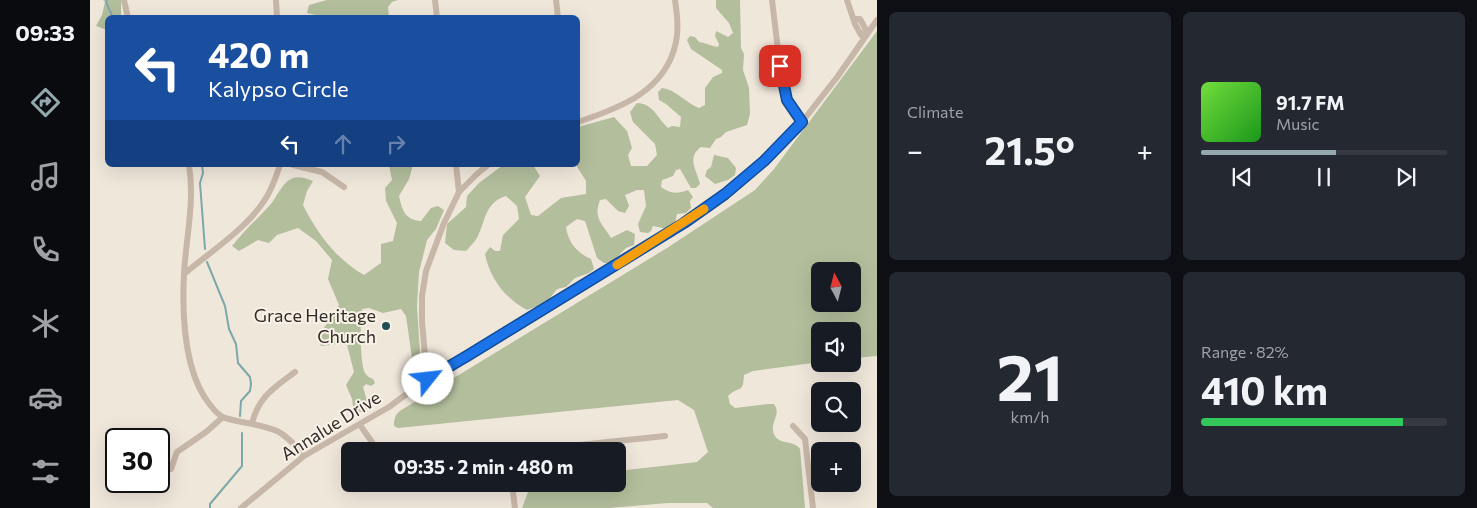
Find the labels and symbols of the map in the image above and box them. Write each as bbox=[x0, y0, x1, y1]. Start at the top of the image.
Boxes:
pin bbox=[759, 45, 801, 87]
north arrow bbox=[811, 262, 861, 312]
place label: Grace Heritage Church bbox=[254, 304, 376, 347]
marker: Grace Heritage Church bbox=[380, 320, 392, 332]
position arrow bbox=[401, 352, 453, 404]
street label: Annalue Drive bbox=[277, 386, 384, 465]
speed limit sign: 30 bbox=[105, 428, 170, 493]

